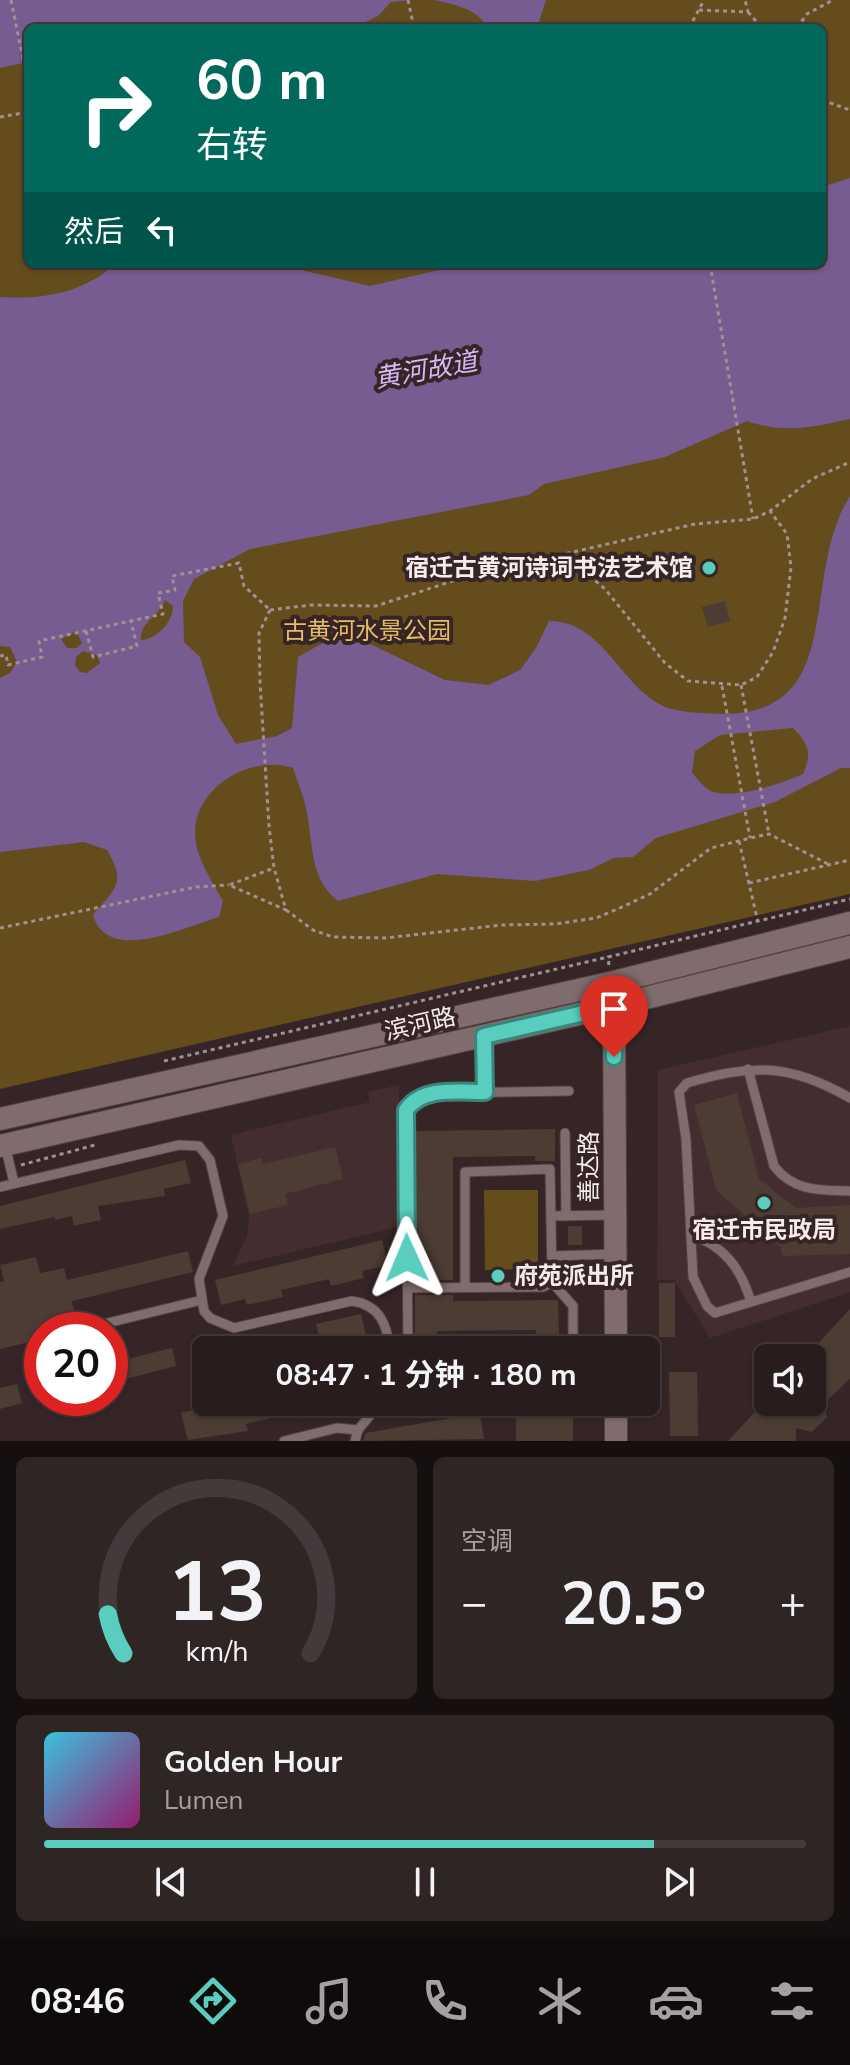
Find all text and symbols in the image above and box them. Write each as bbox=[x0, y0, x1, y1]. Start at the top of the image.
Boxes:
text: 60 m bbox=[196, 42, 327, 119]
icon: right bbox=[64, 56, 168, 160]
text: 右转 bbox=[196, 121, 268, 170]
icon: left bbox=[140, 208, 184, 252]
text: 然后 bbox=[64, 212, 124, 253]
water label: 黄河故道 bbox=[372, 343, 484, 396]
place label: 宿迁古黄河诗词书法艺术馆 bbox=[405, 552, 693, 584]
marker: 宿迁古黄河诗词书法艺术馆 bbox=[700, 559, 718, 577]
park label: 古黄河水景公园 bbox=[283, 615, 451, 647]
pin bbox=[580, 975, 648, 1057]
icon: arrive bbox=[592, 987, 636, 1031]
street label: 滨河路 bbox=[381, 1000, 459, 1048]
street label: 善达路 bbox=[573, 1131, 605, 1203]
marker: 宿迁市民政局 bbox=[755, 1194, 773, 1212]
place label: 宿迁市民政局 bbox=[692, 1214, 836, 1246]
position arrow bbox=[365, 1216, 449, 1300]
place label: 府苑派出所 bbox=[514, 1260, 634, 1292]
marker: 府苑派出所 bbox=[489, 1267, 507, 1285]
speed limit sign: 20 bbox=[24, 1312, 128, 1416]
map controls bbox=[754, 1344, 826, 1416]
button: sound bbox=[754, 1344, 826, 1416]
text: 08:47 · 1 分钟 · 180 m bbox=[275, 1355, 577, 1396]
text: 空调 bbox=[461, 1524, 513, 1559]
text: 13 bbox=[167, 1536, 266, 1649]
text: 20.5° bbox=[561, 1563, 706, 1645]
text: − bbox=[461, 1574, 487, 1634]
text: + bbox=[780, 1574, 806, 1634]
text: km/h bbox=[185, 1632, 248, 1671]
text: Golden Hour bbox=[164, 1742, 342, 1783]
text: Lumen bbox=[164, 1783, 243, 1818]
icon: previous bbox=[149, 1860, 193, 1904]
icon: pause bbox=[403, 1860, 447, 1904]
icon: next bbox=[657, 1860, 701, 1904]
icon: directions bbox=[185, 1973, 241, 2029]
icon: music bbox=[301, 1973, 357, 2029]
icon: phone bbox=[417, 1973, 473, 2029]
icon: climate bbox=[532, 1973, 588, 2029]
icon: car bbox=[648, 1973, 704, 2029]
icon: filters bbox=[764, 1973, 820, 2029]
text: 08:46 bbox=[30, 1977, 125, 2026]

